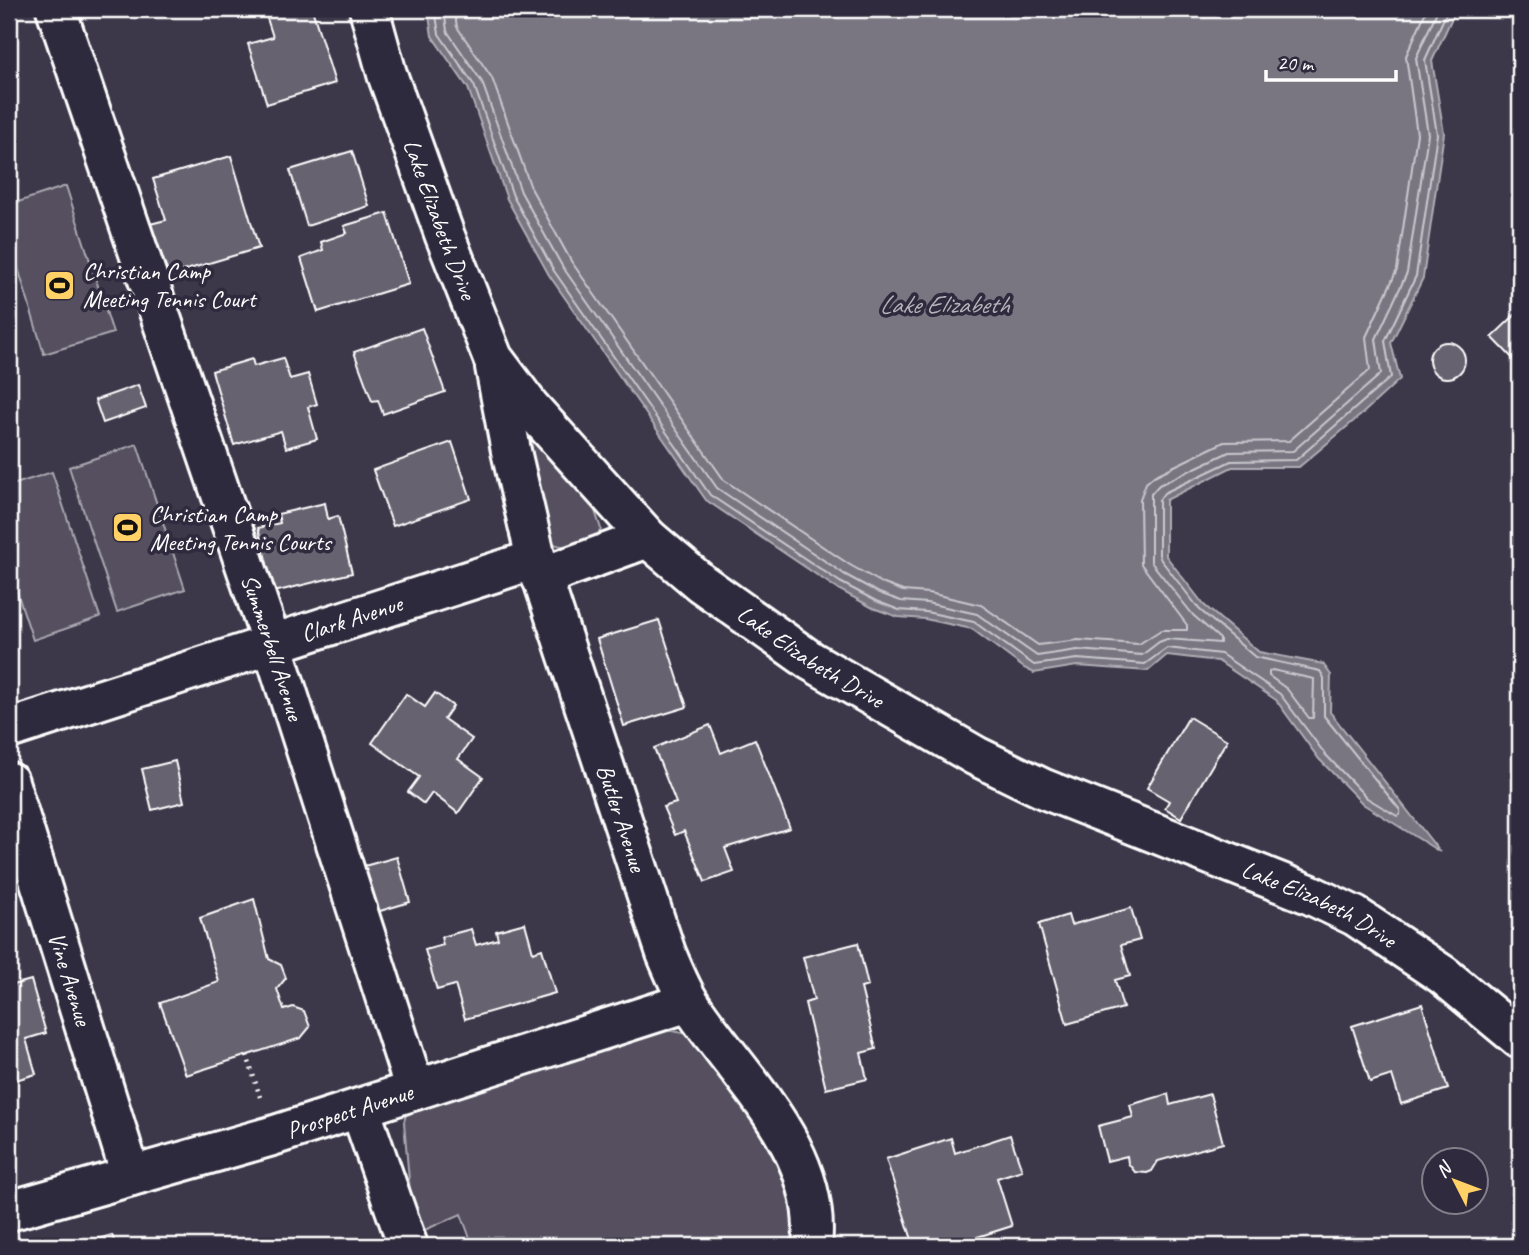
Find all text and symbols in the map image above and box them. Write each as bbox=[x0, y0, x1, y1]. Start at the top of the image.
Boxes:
scale bar bbox=[1266, 38, 1396, 82]
text: 20 m bbox=[1277, 50, 1315, 76]
street label: Lake Elizabeth Drive bbox=[397, 135, 484, 306]
place label: Christian Camp Meeting Tennis Court bbox=[83, 256, 257, 314]
sports icon: Christian Camp Meeting Tennis Court bbox=[43, 268, 77, 302]
water label: Lake Elizabeth bbox=[879, 288, 1011, 321]
place label: Christian Camp Meeting Tennis Courts bbox=[150, 499, 332, 557]
sports icon: Christian Camp Meeting Tennis Courts bbox=[110, 511, 144, 545]
street label: Summerbell Avenue bbox=[234, 570, 311, 726]
street label: Clark Avenue bbox=[297, 587, 408, 649]
street label: Lake Elizabeth Drive bbox=[731, 598, 891, 716]
street label: Butler Avenue bbox=[590, 761, 654, 877]
street label: Lake Elizabeth Drive bbox=[1238, 854, 1404, 956]
street label: Vine Avenue bbox=[41, 928, 99, 1031]
street label: Prospect Avenue bbox=[283, 1076, 419, 1145]
north arrow bbox=[1420, 1146, 1490, 1216]
text: N bbox=[1430, 1155, 1458, 1183]

